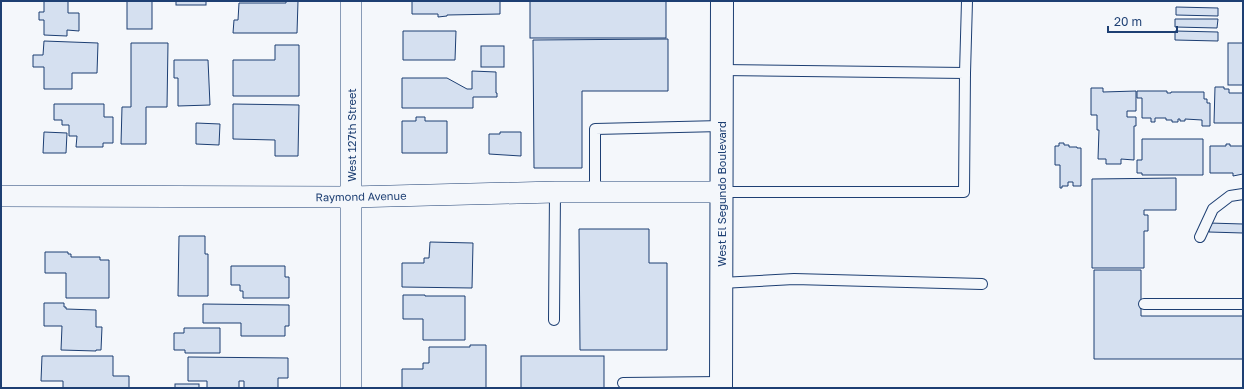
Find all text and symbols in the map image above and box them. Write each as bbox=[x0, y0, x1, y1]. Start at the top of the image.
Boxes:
scale bar bbox=[1108, 8, 1177, 34]
text: 20 m bbox=[1114, 14, 1142, 29]
street label: West 127th Street bbox=[345, 88, 358, 182]
street label: West El Segundo Boulevard bbox=[715, 121, 728, 267]
street label: Raymond Avenue bbox=[315, 189, 407, 203]

